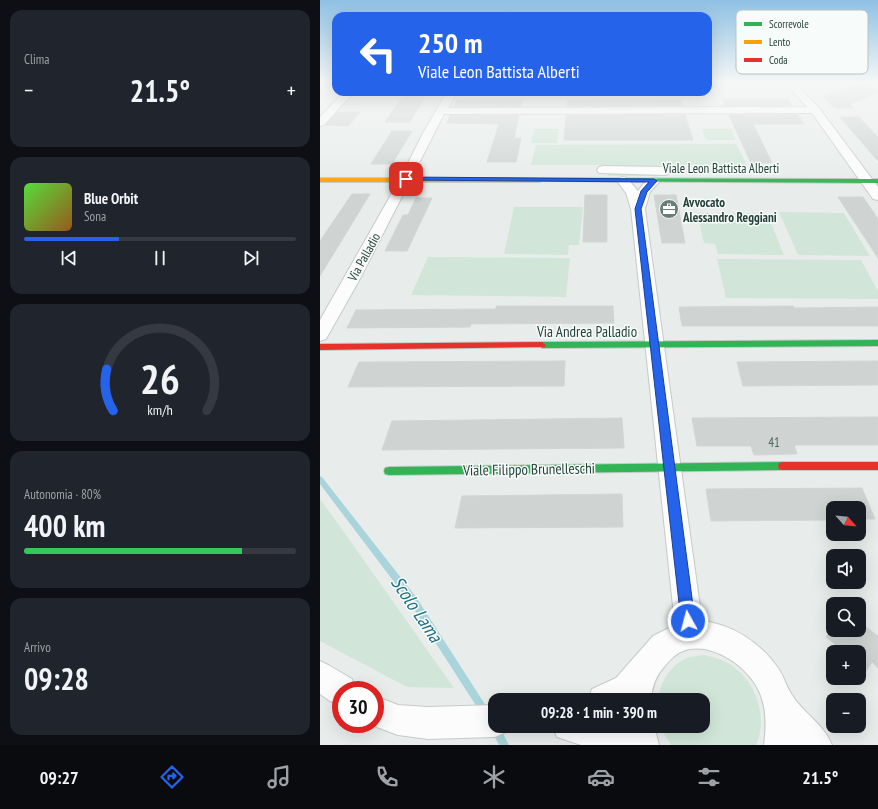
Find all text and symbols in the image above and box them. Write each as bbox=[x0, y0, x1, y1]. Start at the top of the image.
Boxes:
legend bbox=[736, 10, 868, 74]
text: Scorrevole bbox=[769, 17, 809, 31]
text: 250 m bbox=[418, 24, 482, 61]
icon: left bbox=[352, 28, 404, 80]
text: Lento bbox=[769, 35, 790, 49]
text: Clima bbox=[24, 51, 49, 68]
text: Coda bbox=[769, 53, 788, 67]
text: Viale Leon Battista Alberti bbox=[418, 60, 580, 83]
text: 21.5° bbox=[130, 71, 190, 110]
text: − bbox=[24, 76, 33, 104]
text: + bbox=[287, 76, 296, 104]
street label: Viale Leon Battista Alberti bbox=[662, 160, 780, 177]
pin bbox=[389, 162, 423, 196]
icon: arrive bbox=[395, 168, 417, 190]
text: Blue Orbit bbox=[84, 189, 138, 208]
place label: Avvocato Alessandro Reggiani bbox=[682, 194, 777, 226]
office icon: Avvocato Alessandro Reggiani bbox=[658, 198, 680, 220]
text: Sona bbox=[84, 208, 106, 225]
street label: Via Palladio bbox=[343, 229, 384, 285]
icon: previous bbox=[58, 247, 80, 269]
icon: pause bbox=[149, 247, 171, 269]
icon: next bbox=[240, 247, 262, 269]
street label: Via Andrea Palladio bbox=[536, 322, 637, 341]
text: 26 bbox=[140, 351, 180, 404]
text: km/h bbox=[147, 399, 173, 418]
house number: 41 bbox=[768, 434, 780, 451]
street label: Viale Filippo Brunelleschi bbox=[462, 458, 595, 480]
text: Autonomia · 80% bbox=[24, 486, 101, 503]
north arrow bbox=[826, 501, 866, 541]
map controls bbox=[826, 501, 866, 733]
text: 400 km bbox=[24, 506, 105, 545]
button: sound bbox=[826, 549, 866, 589]
water label: Scolo Lama bbox=[386, 571, 449, 648]
button: search bbox=[826, 597, 866, 637]
position arrow bbox=[667, 600, 709, 642]
text: Arrivo bbox=[24, 639, 51, 656]
button: + bbox=[826, 645, 866, 685]
text: 09:28 bbox=[24, 659, 89, 698]
speed limit sign: 30 bbox=[332, 681, 384, 733]
button: − bbox=[826, 693, 866, 733]
text: 09:28 · 1 min · 390 m bbox=[541, 703, 657, 722]
icon: directions bbox=[158, 763, 186, 791]
icon: music bbox=[265, 763, 293, 791]
icon: phone bbox=[373, 763, 401, 791]
icon: climate bbox=[480, 763, 508, 791]
icon: car bbox=[587, 763, 615, 791]
icon: filters bbox=[695, 763, 723, 791]
text: 09:27 bbox=[40, 766, 79, 789]
text: 21.5° bbox=[802, 766, 838, 789]

